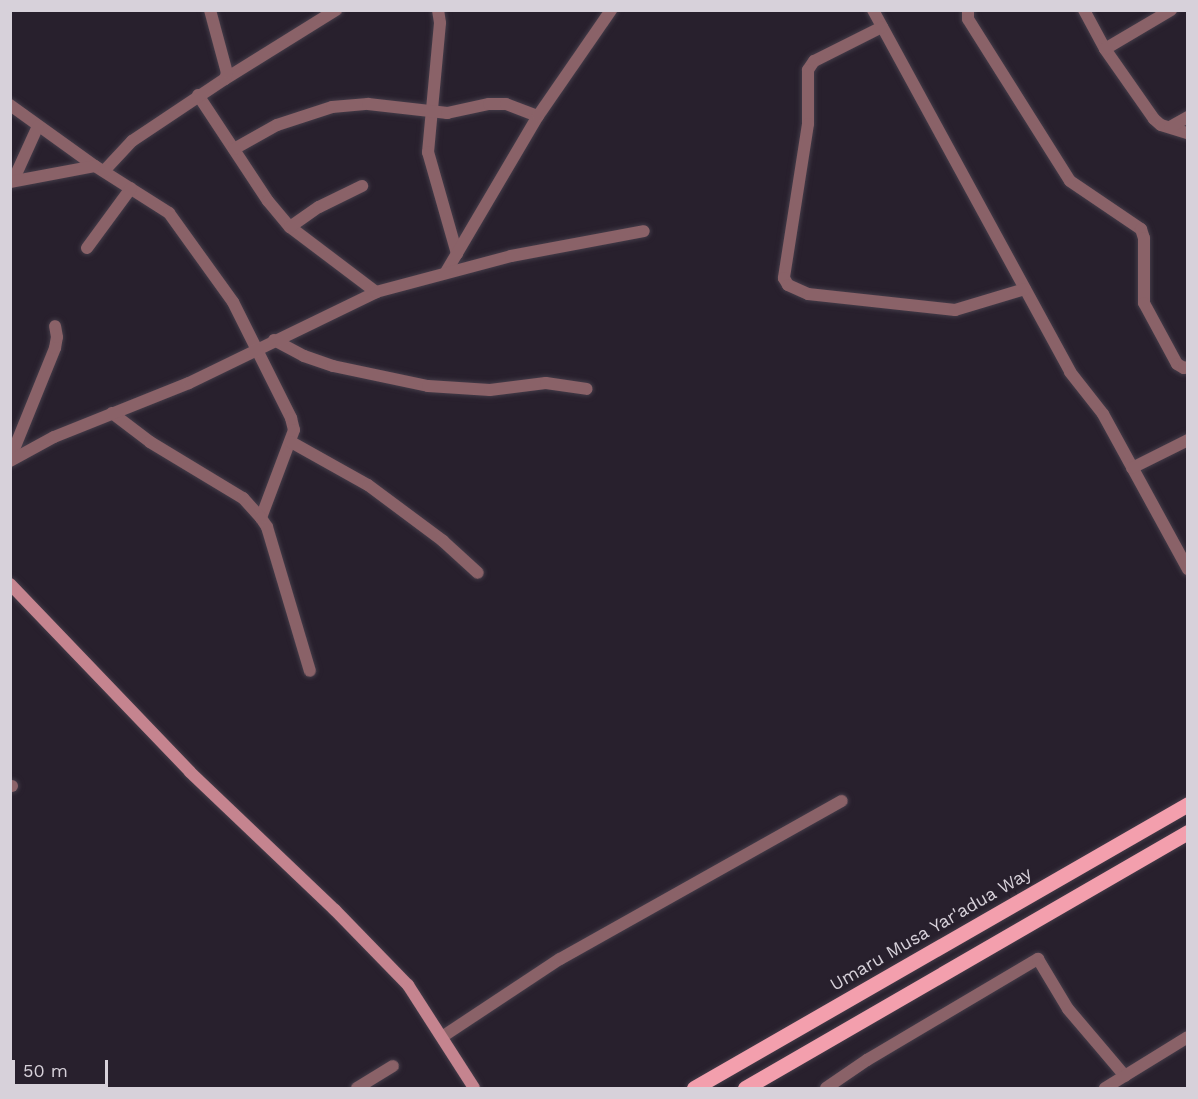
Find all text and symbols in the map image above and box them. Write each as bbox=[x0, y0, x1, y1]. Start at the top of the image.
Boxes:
street label: Umaru Musa Yar'adua Way bbox=[825, 862, 1037, 996]
scale bar bbox=[15, 1048, 111, 1086]
text: 50 m bbox=[23, 1060, 68, 1081]

